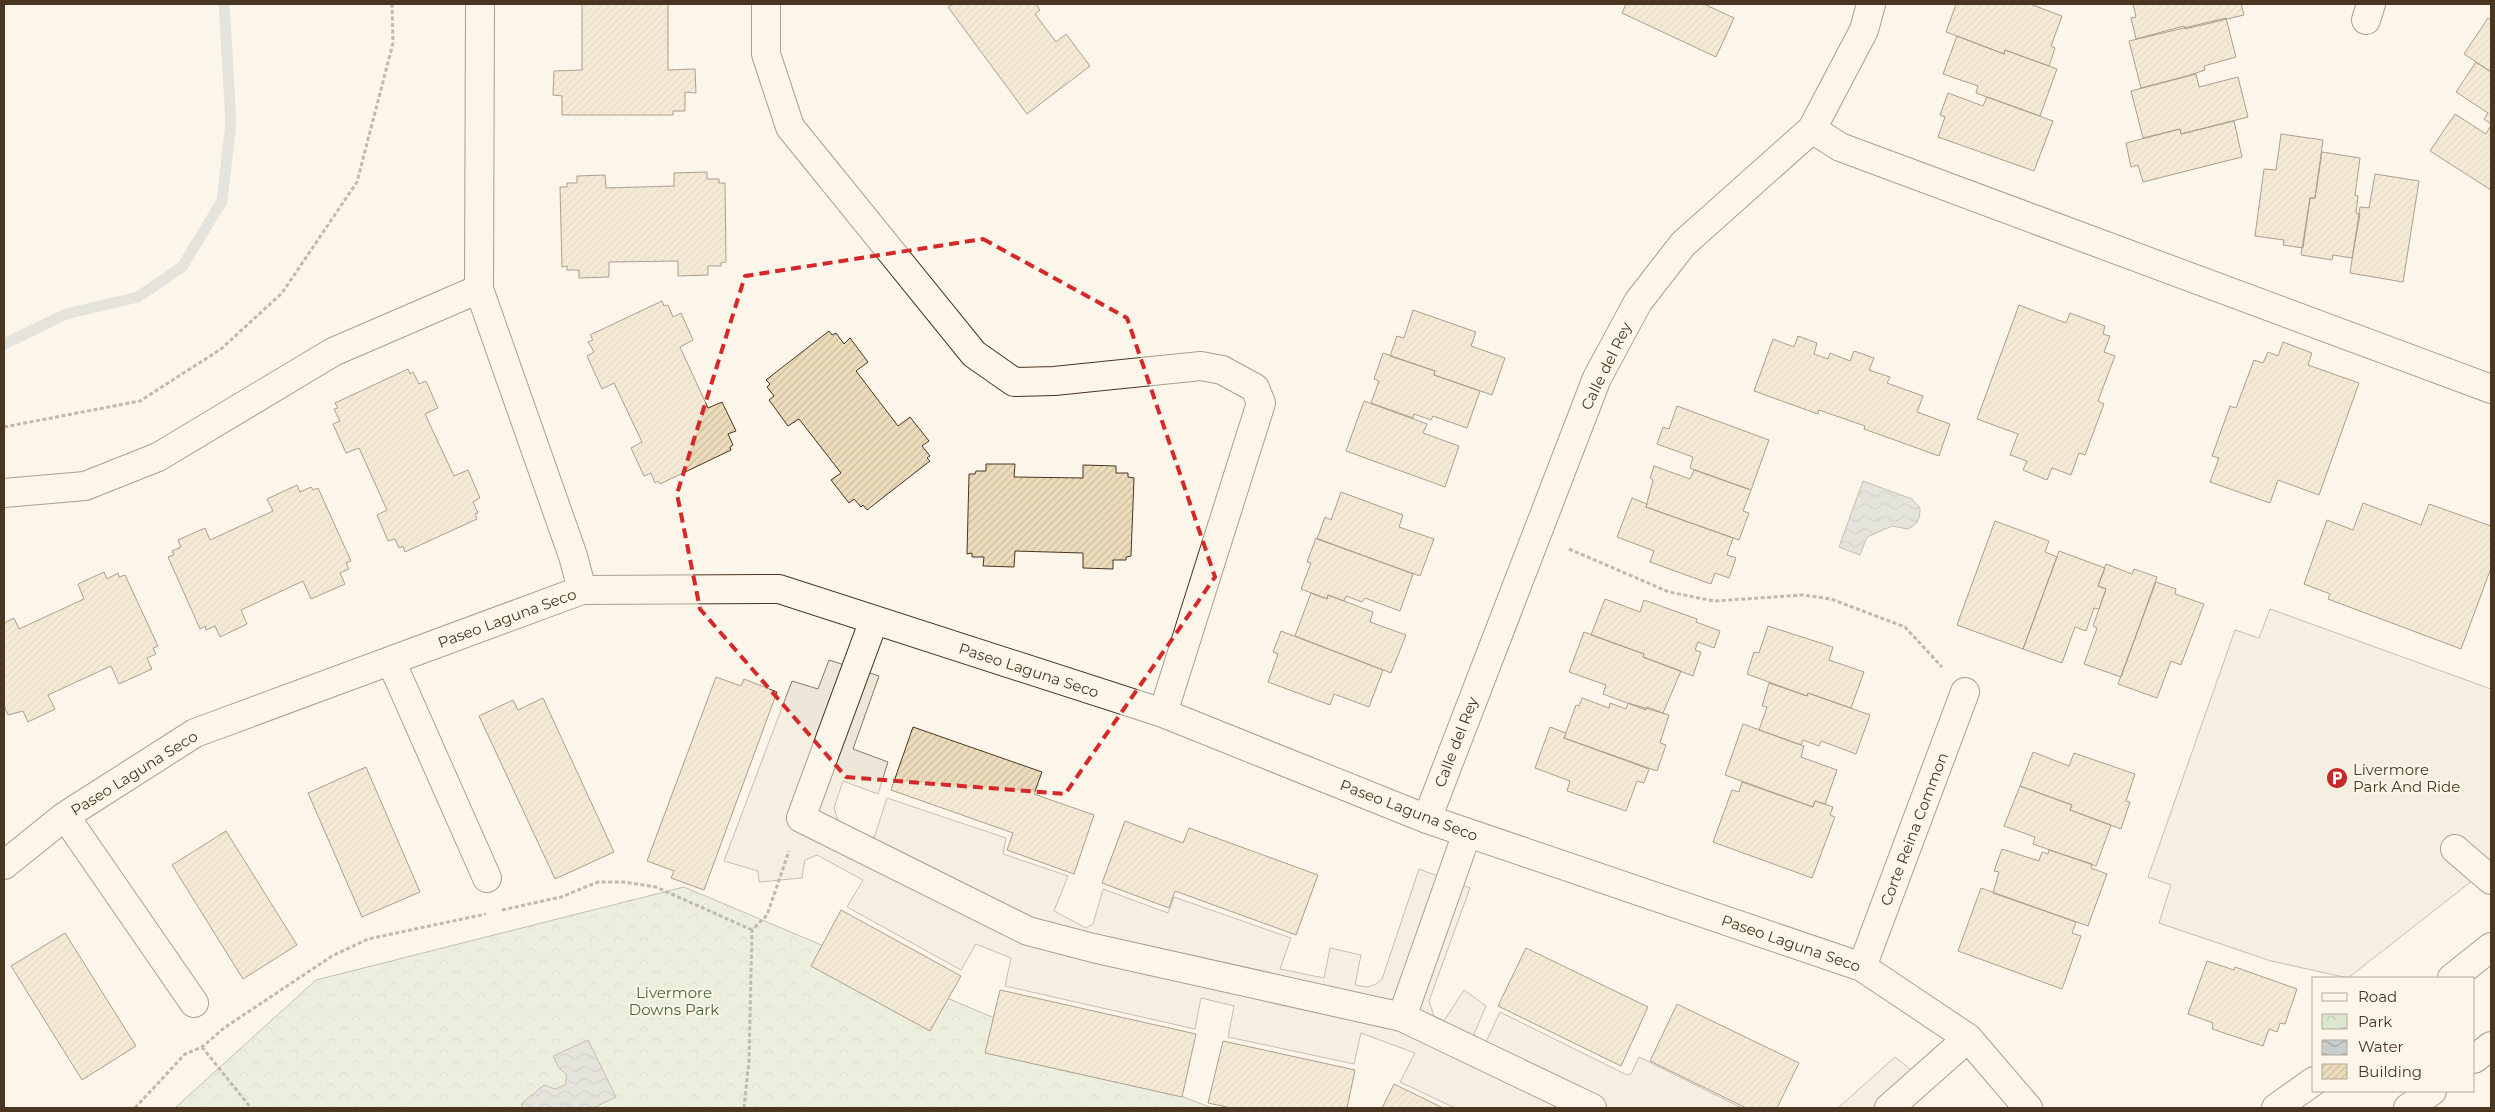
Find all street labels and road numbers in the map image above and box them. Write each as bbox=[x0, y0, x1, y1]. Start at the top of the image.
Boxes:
street label: Calle del Rey bbox=[1577, 318, 1636, 413]
street label: Paseo Laguna Seco bbox=[435, 584, 579, 652]
street label: Paseo Laguna Seco bbox=[957, 638, 1101, 702]
street label: Calle del Rey bbox=[1430, 693, 1482, 790]
street label: Paseo Laguna Seco bbox=[67, 726, 201, 820]
street label: Corte Reina Common bbox=[1876, 750, 1952, 908]
street label: Paseo Laguna Seco bbox=[1337, 775, 1481, 845]
street label: Paseo Laguna Seco bbox=[1719, 910, 1863, 976]

